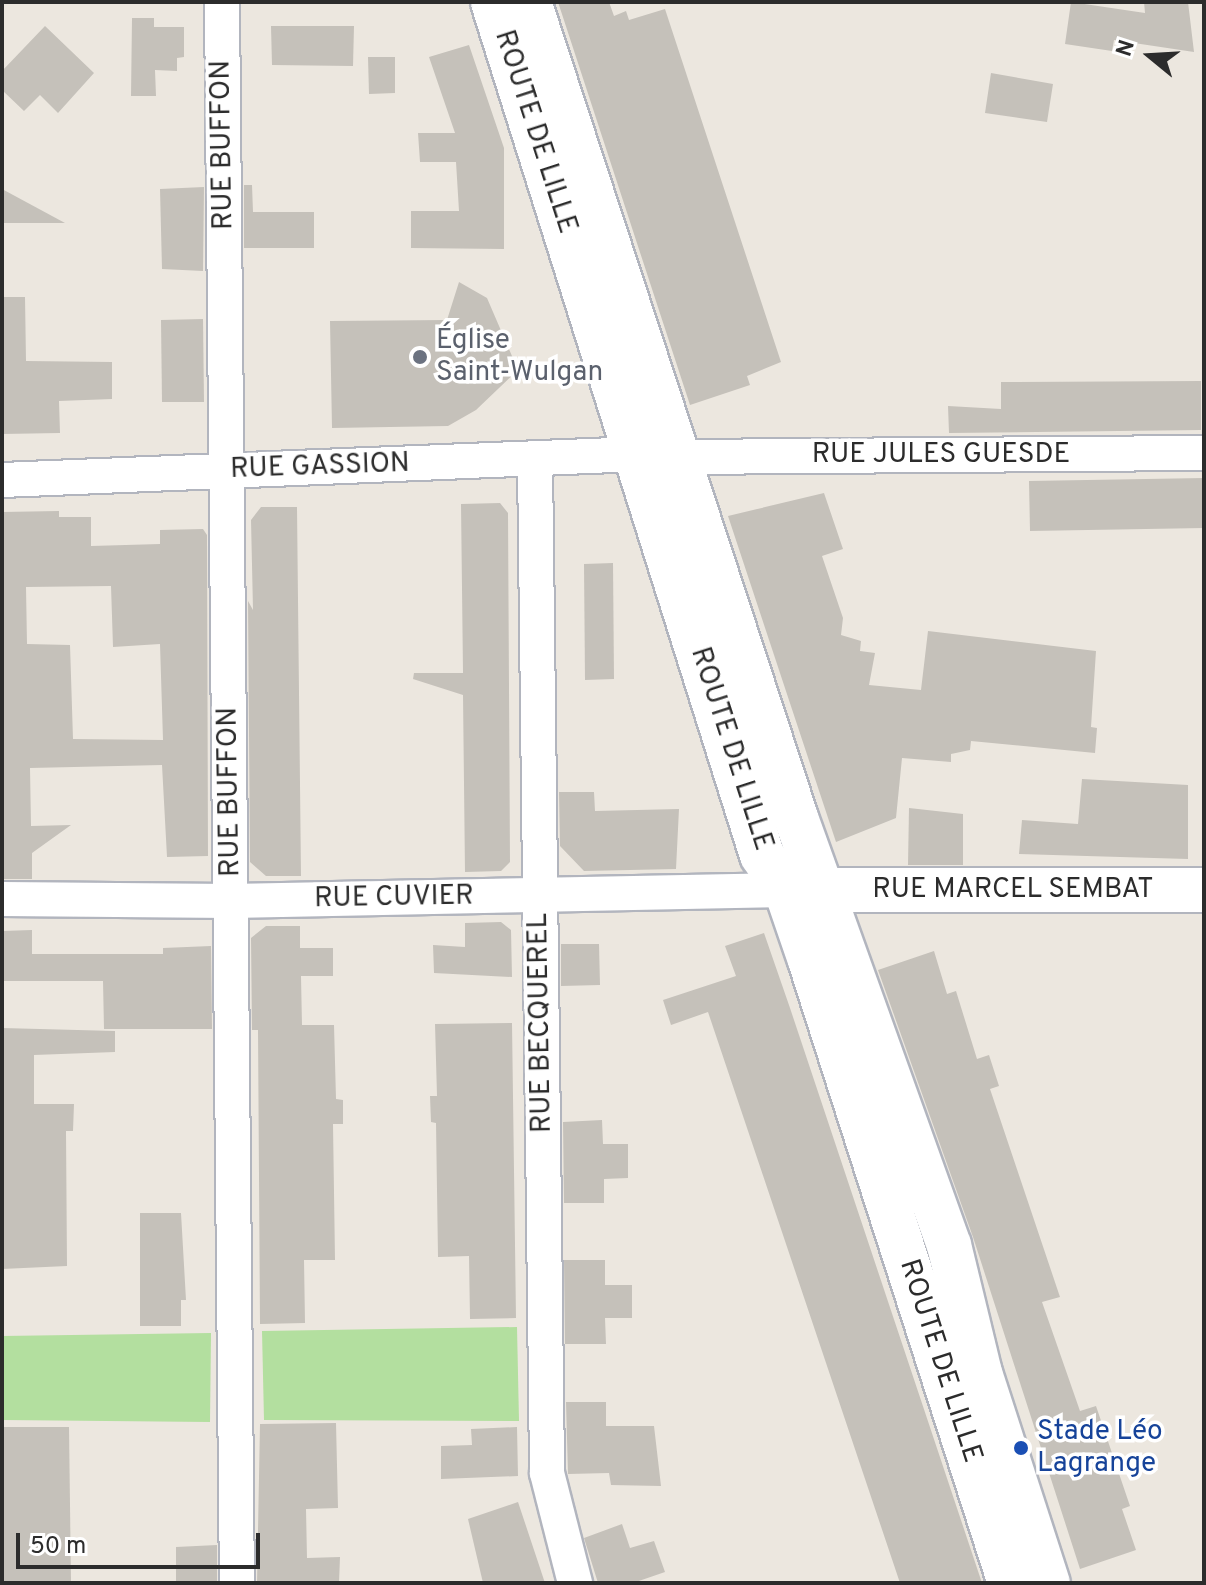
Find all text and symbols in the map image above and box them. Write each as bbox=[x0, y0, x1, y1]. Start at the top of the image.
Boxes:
north arrow bbox=[1110, 16, 1190, 96]
street label: ROUTE DE LILLE bbox=[486, 26, 584, 238]
text: N bbox=[1111, 37, 1142, 60]
street label: RUE BUFFON bbox=[205, 60, 241, 230]
place label: Église Saint-Wulgan bbox=[436, 324, 603, 390]
marker: Église Saint-Wulgan bbox=[411, 348, 429, 366]
street label: RUE JULES GUESDE bbox=[812, 438, 1070, 472]
street label: RUE GASSION bbox=[230, 447, 410, 487]
street label: ROUTE DE LILLE bbox=[682, 643, 780, 855]
street label: RUE BUFFON bbox=[212, 707, 248, 877]
street label: RUE MARCEL SEMBAT bbox=[872, 873, 1154, 907]
street label: RUE CUVIER bbox=[314, 880, 474, 916]
street label: RUE BECQUEREL bbox=[522, 913, 560, 1133]
street label: ROUTE DE LILLE bbox=[891, 1255, 989, 1467]
place label: Stade Léo Lagrange bbox=[1037, 1415, 1163, 1481]
marker: Stade Léo Lagrange bbox=[1012, 1439, 1030, 1457]
scale bar bbox=[20, 1517, 264, 1567]
text: 50 m bbox=[30, 1532, 86, 1562]

